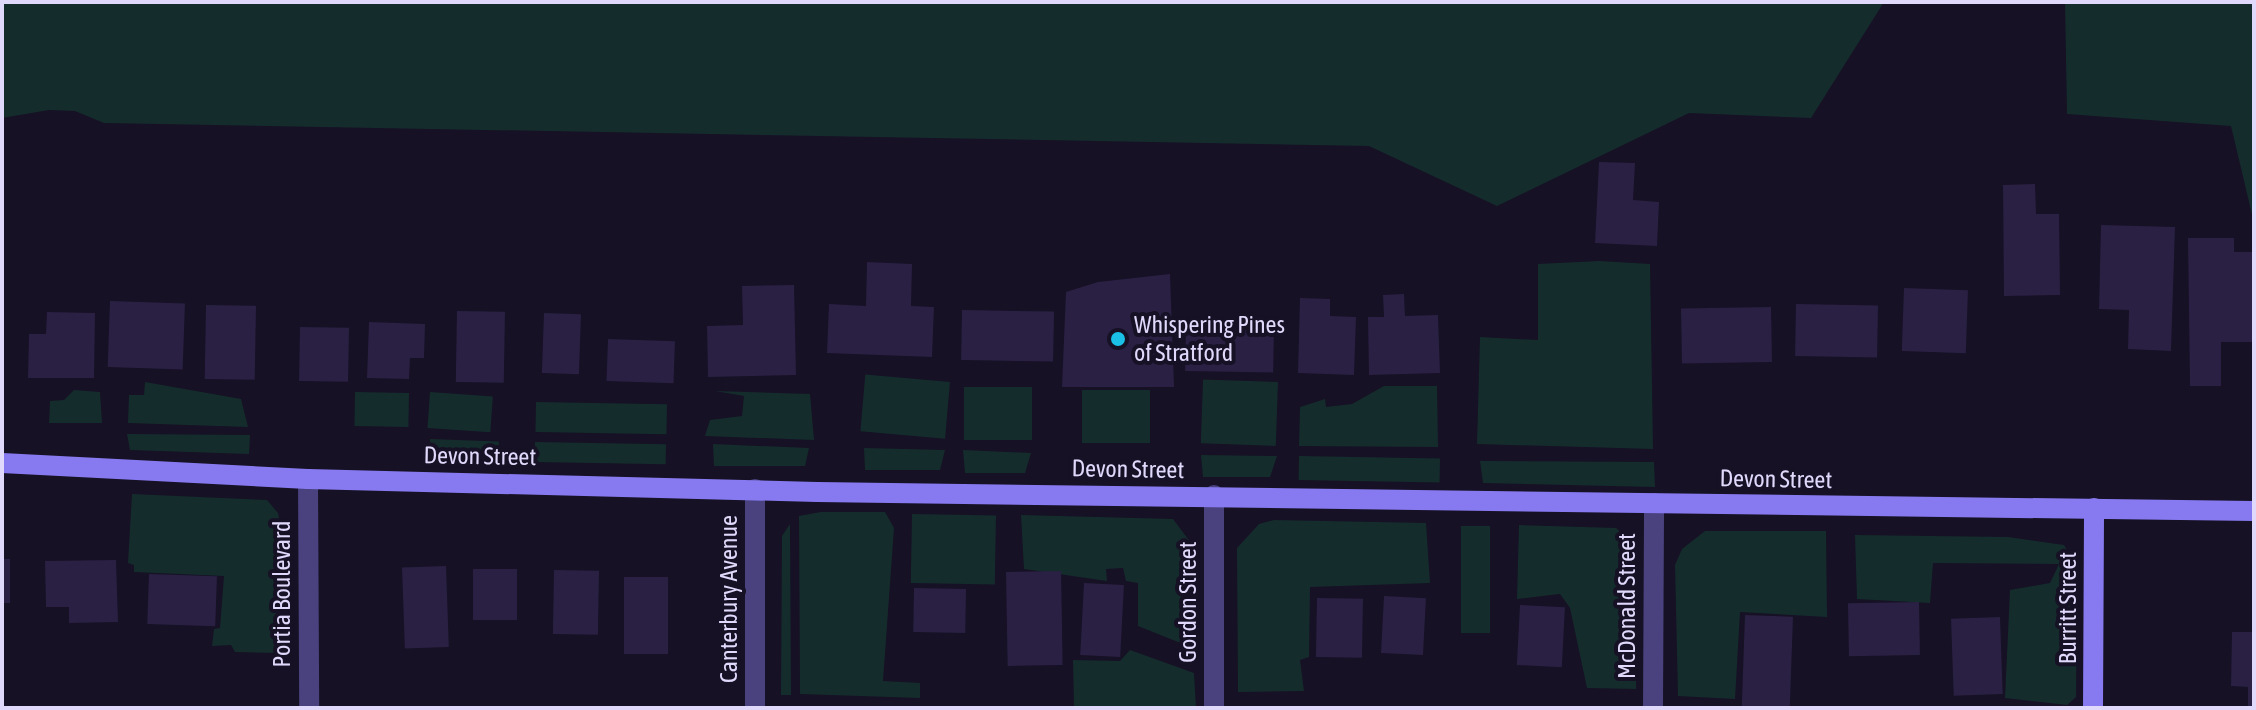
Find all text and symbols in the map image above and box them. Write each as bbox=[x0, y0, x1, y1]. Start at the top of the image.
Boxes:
place label: Whispering Pines of Stratford bbox=[1134, 311, 1285, 367]
marker: Whispering Pines of Stratford bbox=[1109, 330, 1127, 348]
street label: Devon Street bbox=[423, 441, 537, 471]
street label: Devon Street bbox=[1071, 454, 1185, 484]
street label: Devon Street bbox=[1719, 464, 1833, 494]
street label: Canterbury Avenue bbox=[715, 515, 743, 683]
street label: Portia Boulevard bbox=[268, 521, 296, 667]
street label: McDonald Street bbox=[1613, 533, 1641, 679]
street label: Gordon Street bbox=[1174, 541, 1202, 663]
street label: Burritt Street bbox=[2054, 552, 2082, 664]

